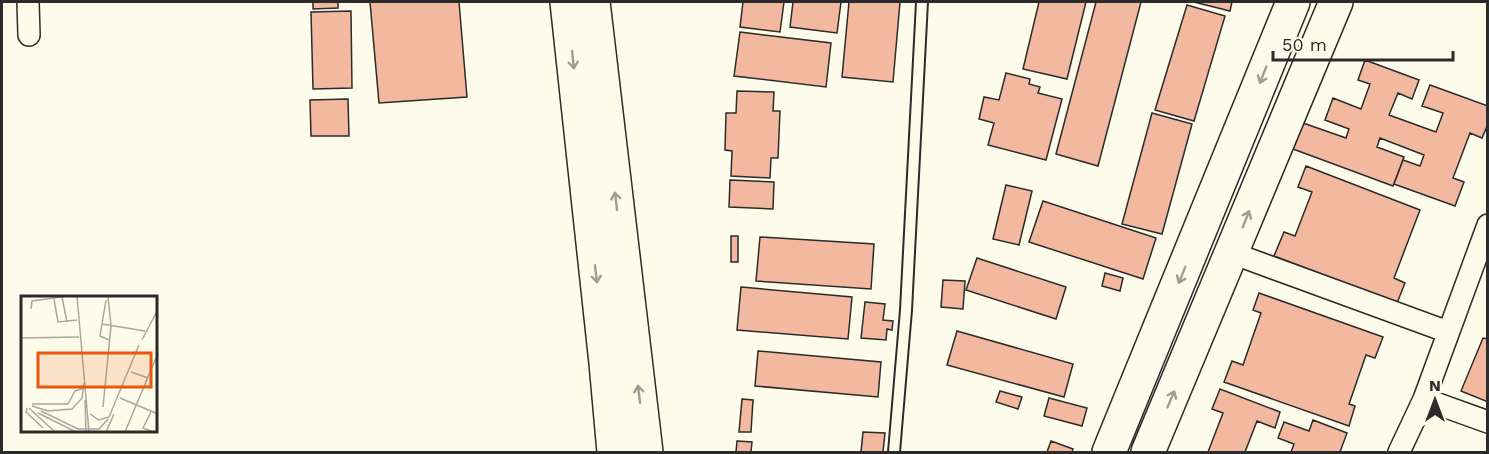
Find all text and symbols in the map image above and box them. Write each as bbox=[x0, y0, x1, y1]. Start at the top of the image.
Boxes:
scale bar bbox=[1273, 24, 1453, 62]
text: 50 m bbox=[1282, 34, 1327, 55]
one-way arrow bbox=[568, 49, 579, 69]
one-way arrow bbox=[1257, 65, 1268, 84]
one-way arrow bbox=[610, 191, 621, 211]
one-way arrow bbox=[1241, 210, 1252, 229]
one-way arrow bbox=[591, 264, 602, 284]
one-way arrow bbox=[1176, 265, 1187, 284]
inset map bbox=[21, 296, 158, 433]
north arrow bbox=[1405, 370, 1465, 430]
text: N bbox=[1429, 376, 1441, 395]
one-way arrow bbox=[633, 385, 644, 405]
one-way arrow bbox=[1166, 390, 1177, 408]

